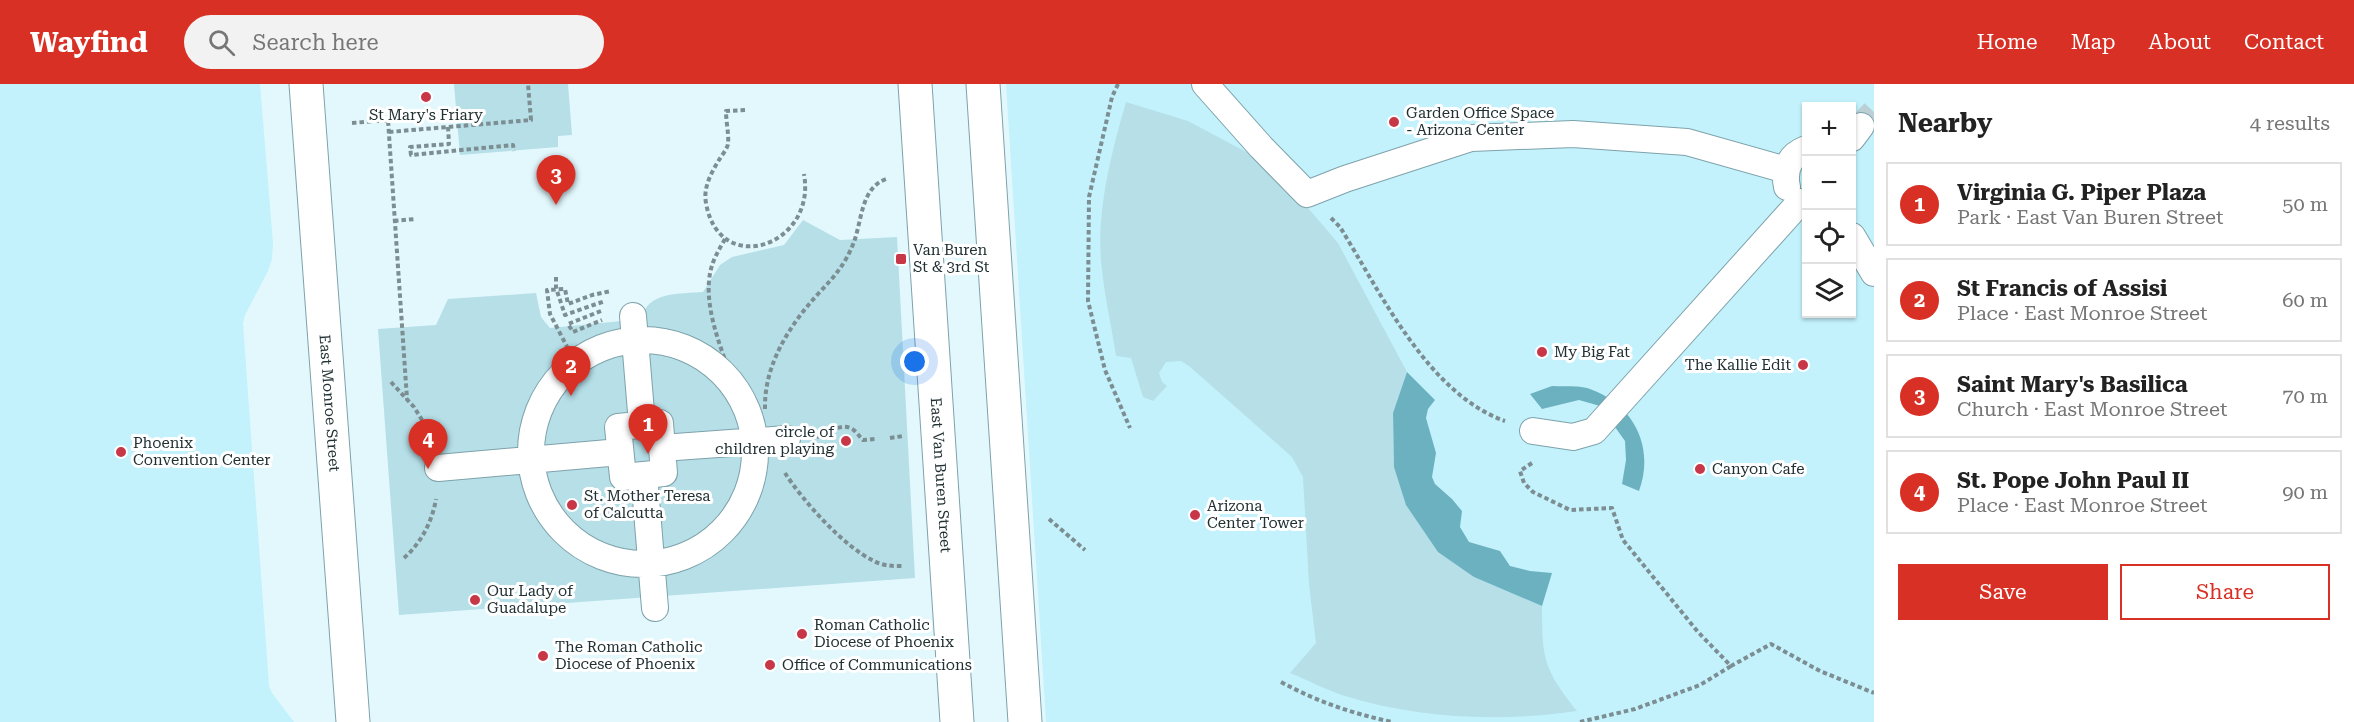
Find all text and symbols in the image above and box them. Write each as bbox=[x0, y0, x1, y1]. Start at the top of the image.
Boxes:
search box bbox=[184, 15, 604, 69]
text: Wayfind bbox=[30, 26, 148, 59]
icon: search bbox=[205, 26, 238, 59]
text: Search here bbox=[253, 30, 379, 55]
text: Home bbox=[1977, 30, 2038, 54]
text: Map bbox=[2071, 30, 2116, 54]
text: About bbox=[2149, 30, 2211, 54]
text: Contact bbox=[2244, 30, 2324, 54]
marker: St Mary's Friary bbox=[419, 90, 433, 104]
map controls bbox=[1802, 102, 1856, 318]
button: + bbox=[1802, 102, 1856, 156]
place label: Garden Office Space - Arizona Center bbox=[1406, 104, 1554, 139]
place label: St Mary's Friary bbox=[369, 106, 483, 124]
text: Nearby bbox=[1898, 108, 1992, 138]
text: 4 results bbox=[2250, 111, 2330, 135]
marker: Garden Office Space - Arizona Center bbox=[1387, 115, 1401, 129]
pin: 3 bbox=[536, 156, 576, 205]
button: − bbox=[1802, 156, 1856, 210]
text: Virginia G. Piper Plaza bbox=[1957, 180, 2206, 205]
text: 1 bbox=[1914, 192, 1925, 216]
text: 50 m bbox=[2282, 192, 2328, 216]
text: Park · East Van Buren Street bbox=[1957, 205, 2223, 229]
button: locate bbox=[1802, 210, 1856, 264]
place label: Van Buren St & 3rd St bbox=[913, 241, 990, 276]
marker: Van Buren St & 3rd St bbox=[894, 252, 908, 266]
button: layers bbox=[1802, 264, 1856, 318]
text: St Francis of Assisi bbox=[1957, 276, 2167, 301]
text: 2 bbox=[1914, 288, 1925, 312]
text: 60 m bbox=[2282, 288, 2328, 312]
text: Place · East Monroe Street bbox=[1957, 301, 2207, 325]
street label: East Monroe Street bbox=[315, 334, 344, 473]
place label: My Big Fat bbox=[1554, 343, 1630, 361]
marker: My Big Fat bbox=[1535, 345, 1549, 359]
pin: 2 bbox=[552, 346, 590, 396]
your location bbox=[900, 347, 929, 376]
place label: The Kallie Edit bbox=[1685, 356, 1791, 374]
marker: The Kallie Edit bbox=[1796, 358, 1810, 372]
text: Saint Mary's Basilica bbox=[1957, 372, 2188, 397]
text: 3 bbox=[1914, 384, 1925, 408]
text: 70 m bbox=[2282, 384, 2328, 408]
street label: East Van Buren Street bbox=[927, 397, 955, 554]
text: Church · East Monroe Street bbox=[1957, 397, 2227, 421]
pin: 1 bbox=[628, 404, 668, 454]
pin: 4 bbox=[408, 420, 448, 469]
place label: circle of children playing bbox=[715, 423, 835, 458]
place label: Phoenix Convention Center bbox=[133, 434, 271, 469]
marker: circle of children playing bbox=[839, 434, 853, 448]
marker: Phoenix Convention Center bbox=[114, 445, 128, 459]
place label: Canyon Cafe bbox=[1712, 460, 1805, 478]
marker: Canyon Cafe bbox=[1693, 462, 1707, 476]
text: St. Pope John Paul II bbox=[1957, 468, 2189, 493]
text: 4 bbox=[1914, 480, 1925, 504]
text: 90 m bbox=[2282, 480, 2328, 504]
place label: St. Mother Teresa of Calcutta bbox=[584, 487, 710, 522]
text: Place · East Monroe Street bbox=[1957, 493, 2207, 517]
place label: Arizona Center Tower bbox=[1207, 497, 1304, 532]
marker: St. Mother Teresa of Calcutta bbox=[565, 498, 579, 512]
marker: Arizona Center Tower bbox=[1188, 508, 1202, 522]
button: Save bbox=[1898, 564, 2108, 620]
button: Share bbox=[2120, 564, 2330, 620]
place label: Our Lady of Guadalupe bbox=[487, 582, 574, 617]
marker: Our Lady of Guadalupe bbox=[468, 593, 482, 607]
place label: Roman Catholic Diocese of Phoenix bbox=[814, 616, 954, 651]
marker: Roman Catholic Diocese of Phoenix bbox=[795, 627, 809, 641]
place label: The Roman Catholic Diocese of Phoenix bbox=[555, 638, 702, 673]
marker: The Roman Catholic Diocese of Phoenix bbox=[536, 649, 550, 663]
place label: Office of Communications bbox=[782, 656, 972, 674]
marker: Office of Communications bbox=[763, 658, 777, 672]

